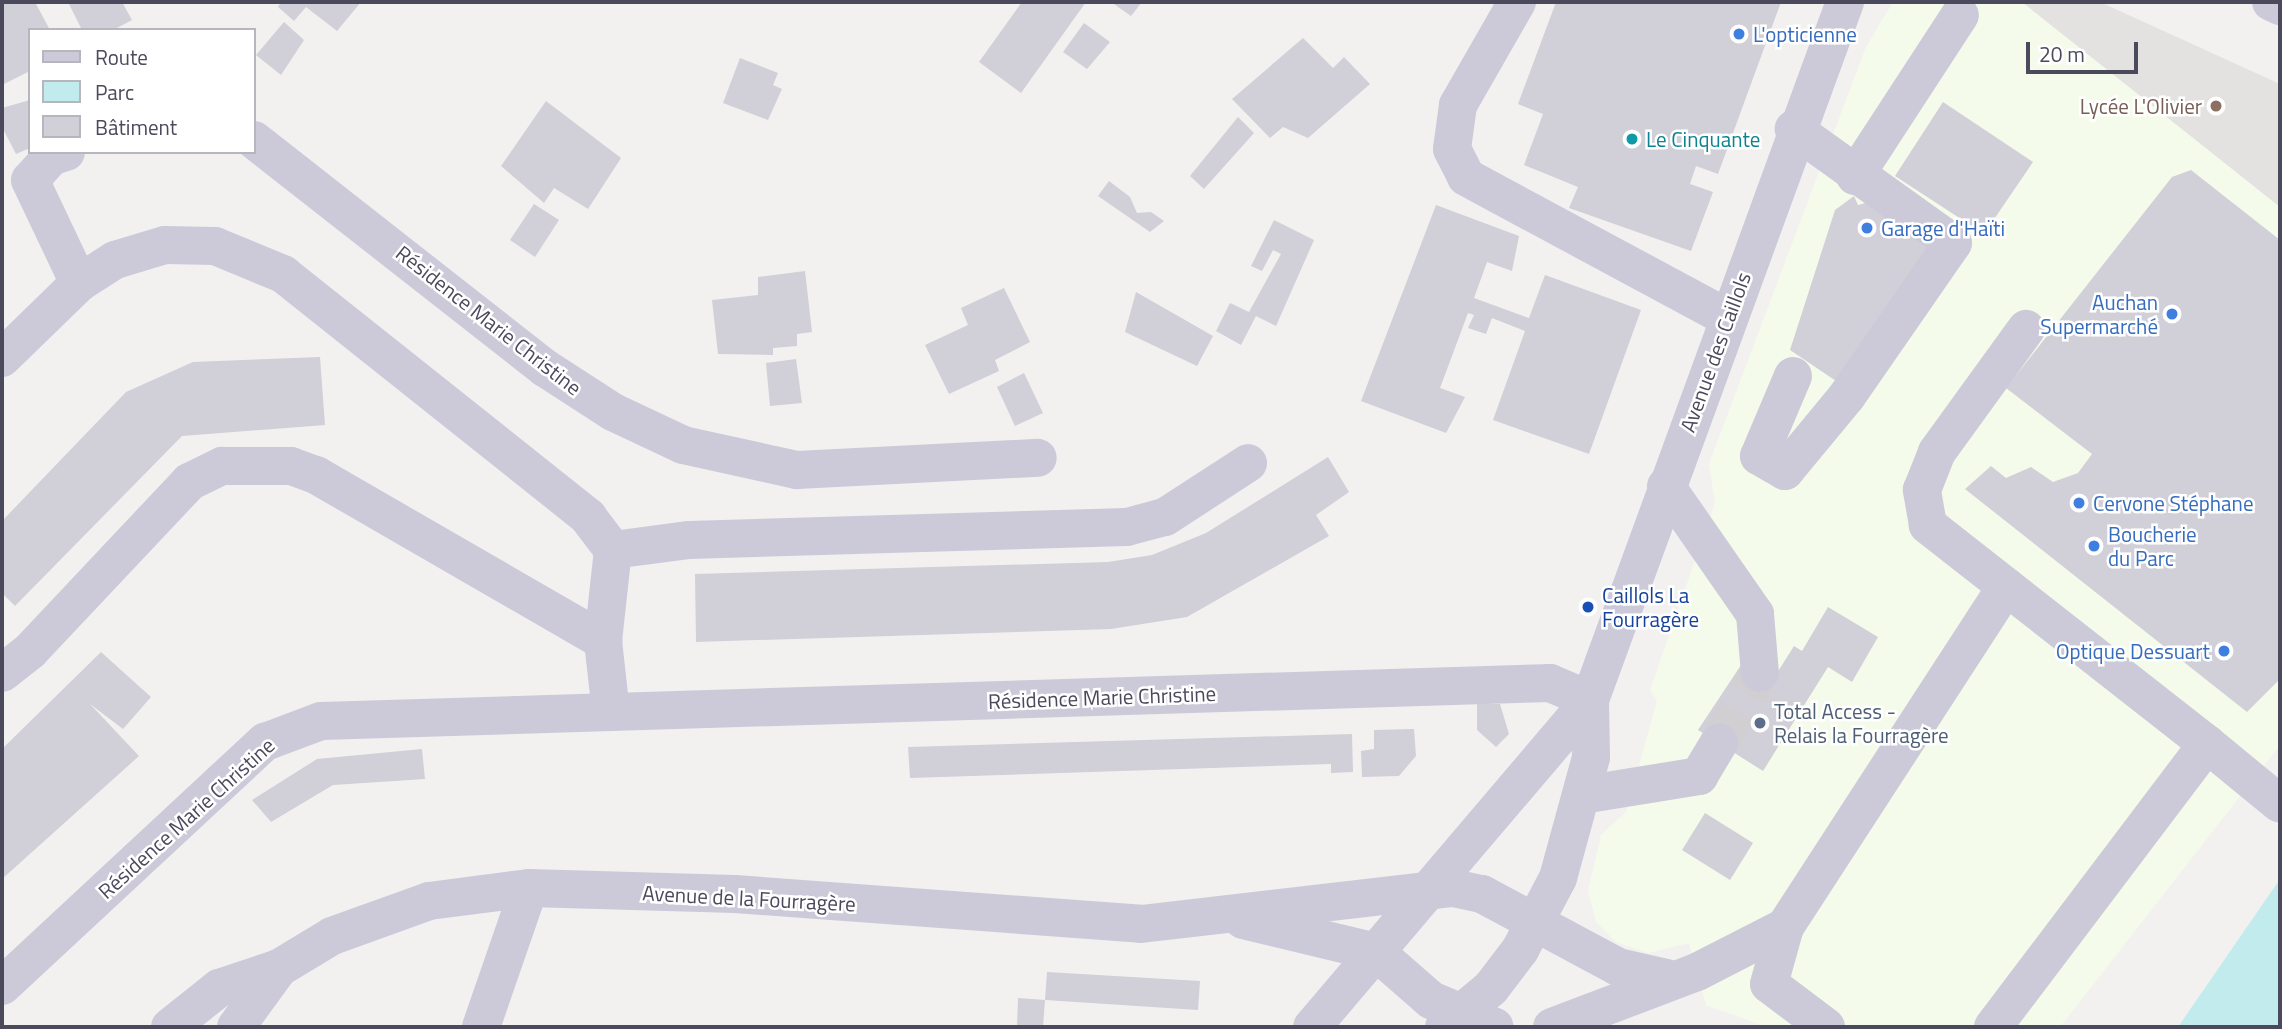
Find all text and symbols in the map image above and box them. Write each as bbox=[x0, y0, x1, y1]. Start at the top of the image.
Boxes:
place label: L'opticienne bbox=[1753, 21, 1857, 47]
marker: L'opticienne bbox=[1731, 26, 1747, 42]
legend bbox=[28, 28, 256, 154]
scale bar bbox=[2030, 28, 2142, 72]
text: 20 m bbox=[2039, 38, 2085, 70]
text: Route bbox=[95, 41, 148, 73]
text: Parc bbox=[95, 76, 134, 108]
place label: Lycée L'Olivier bbox=[2080, 93, 2202, 119]
marker: Lycée L'Olivier bbox=[2208, 98, 2224, 114]
text: Bâtiment bbox=[95, 111, 177, 143]
place label: Le Cinquante bbox=[1646, 126, 1760, 152]
marker: Le Cinquante bbox=[1624, 131, 1640, 147]
place label: Garage d'Haïti bbox=[1881, 215, 2005, 241]
marker: Garage d'Haïti bbox=[1859, 220, 1875, 236]
street label: Résidence Marie Christine bbox=[391, 240, 587, 400]
street label: Avenue des Caillols bbox=[1674, 269, 1756, 435]
place label: Auchan Supermarché bbox=[2040, 289, 2158, 339]
marker: Auchan Supermarché bbox=[2164, 306, 2180, 322]
place label: Cervone Stéphane bbox=[2093, 490, 2254, 516]
marker: Cervone Stéphane bbox=[2071, 495, 2087, 511]
place label: Boucherie du Parc bbox=[2108, 521, 2197, 571]
marker: Boucherie du Parc bbox=[2086, 538, 2102, 554]
place label: Caillols La Fourragère bbox=[1602, 582, 1699, 632]
marker: Caillols La Fourragère bbox=[1580, 599, 1596, 615]
place label: Optique Dessuart bbox=[2056, 638, 2210, 664]
marker: Optique Dessuart bbox=[2216, 643, 2232, 659]
street label: Résidence Marie Christine bbox=[987, 680, 1217, 714]
place label: Total Access - Relais la Fourragère bbox=[1774, 698, 1949, 748]
marker: Total Access - Relais la Fourragère bbox=[1752, 715, 1768, 731]
street label: Résidence Marie Christine bbox=[93, 732, 279, 904]
street label: Avenue de la Fourragère bbox=[642, 880, 856, 916]

